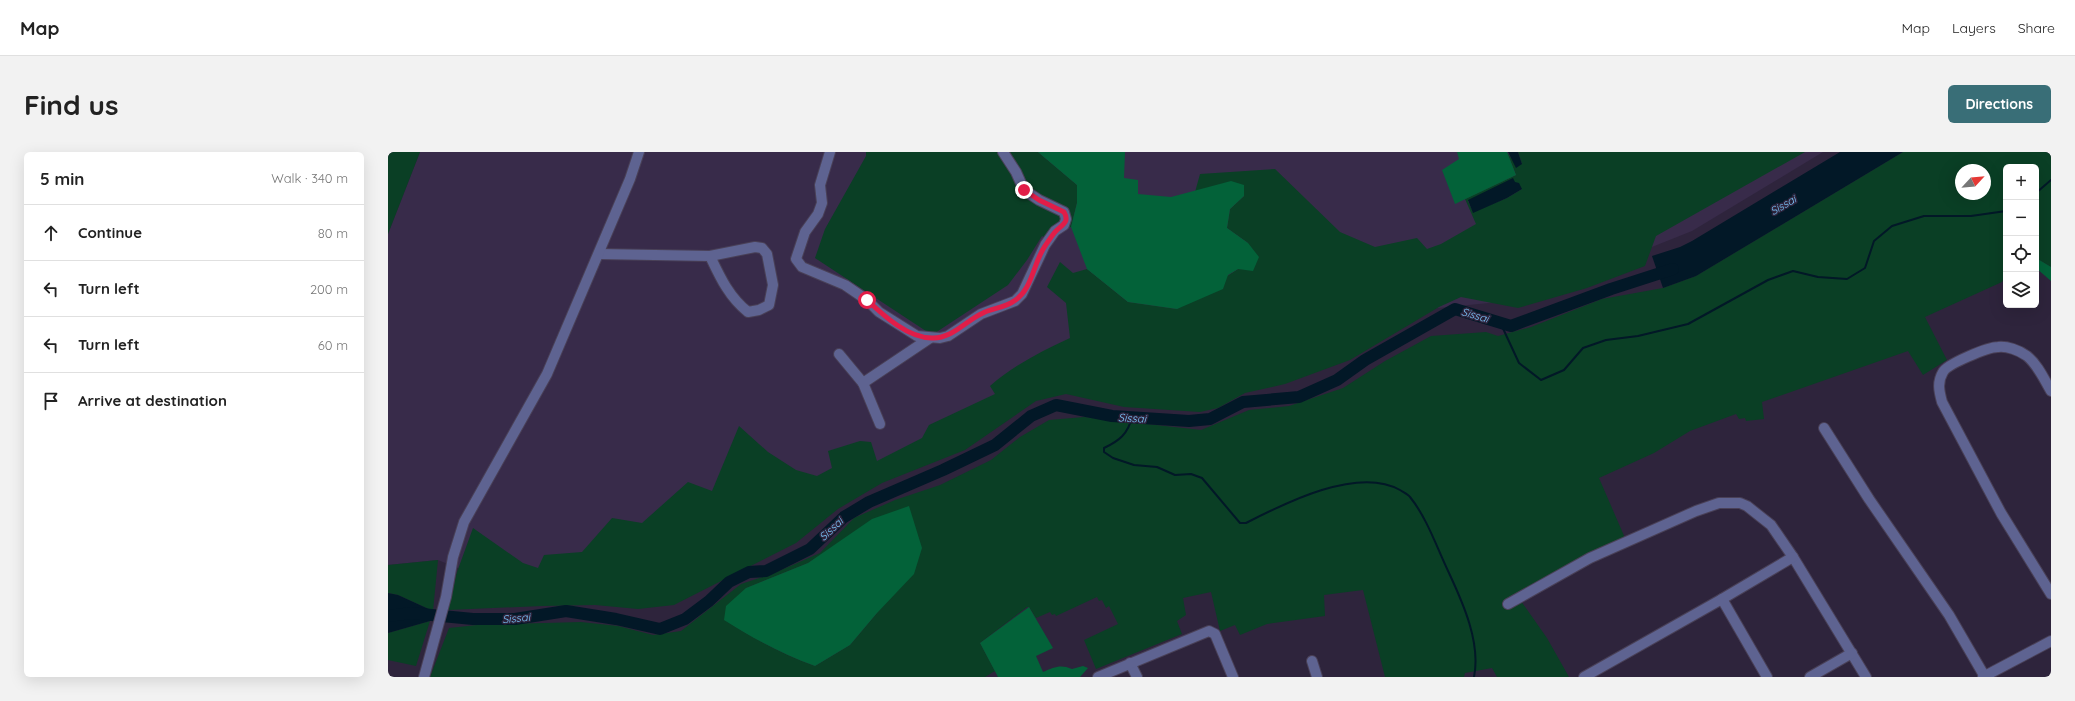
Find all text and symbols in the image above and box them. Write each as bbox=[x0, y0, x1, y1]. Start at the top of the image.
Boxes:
text: Map bbox=[20, 16, 59, 40]
text: Map bbox=[1901, 19, 1930, 37]
text: Layers bbox=[1952, 19, 1996, 37]
text: Share bbox=[2018, 19, 2055, 37]
button: Directions bbox=[1948, 85, 2051, 123]
text: Find us bbox=[24, 87, 118, 122]
north arrow bbox=[1955, 164, 1991, 200]
map controls bbox=[2003, 164, 2039, 308]
button: + bbox=[2003, 164, 2039, 200]
text: 5 min bbox=[40, 168, 84, 189]
text: Walk · 340 m bbox=[271, 170, 348, 186]
route end bbox=[1015, 181, 1033, 199]
water label: Sissai bbox=[1767, 191, 1800, 218]
button: − bbox=[2003, 200, 2039, 236]
icon: ahead bbox=[40, 222, 62, 244]
text: Continue bbox=[78, 223, 142, 242]
text: 80 m bbox=[318, 225, 348, 241]
button: locate bbox=[2003, 236, 2039, 272]
button: layers bbox=[2003, 272, 2039, 308]
icon: left bbox=[40, 278, 62, 300]
text: Turn left bbox=[78, 279, 140, 298]
text: 200 m bbox=[310, 281, 348, 297]
route start bbox=[858, 291, 876, 309]
water label: Sissai bbox=[1460, 304, 1492, 326]
icon: left bbox=[40, 334, 62, 356]
text: Turn left bbox=[78, 335, 140, 354]
text: 60 m bbox=[318, 337, 348, 353]
icon: arrive bbox=[40, 390, 62, 412]
text: Arrive at destination bbox=[78, 391, 227, 410]
water label: Sissai bbox=[1118, 410, 1148, 426]
water label: Sissai bbox=[816, 513, 847, 544]
water label: Sissai bbox=[501, 610, 532, 626]

